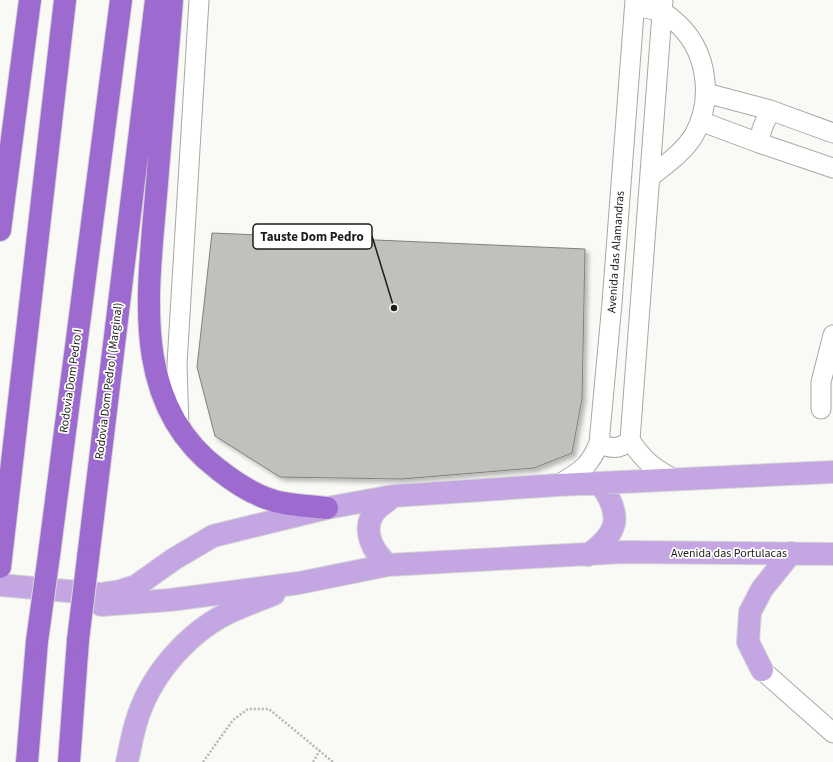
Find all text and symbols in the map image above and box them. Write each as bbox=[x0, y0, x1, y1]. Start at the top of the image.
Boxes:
street label: Avenida das Alamandras bbox=[603, 190, 629, 314]
callout: Tauste Dom Pedro bbox=[253, 224, 372, 249]
text: Tauste Dom Pedro bbox=[260, 228, 364, 246]
street label: Rodovia Dom Pedro I (Marginal) bbox=[91, 302, 127, 460]
street label: Rodovia Dom Pedro I bbox=[55, 328, 87, 434]
street label: Avenida das Portulacas bbox=[671, 545, 787, 562]

